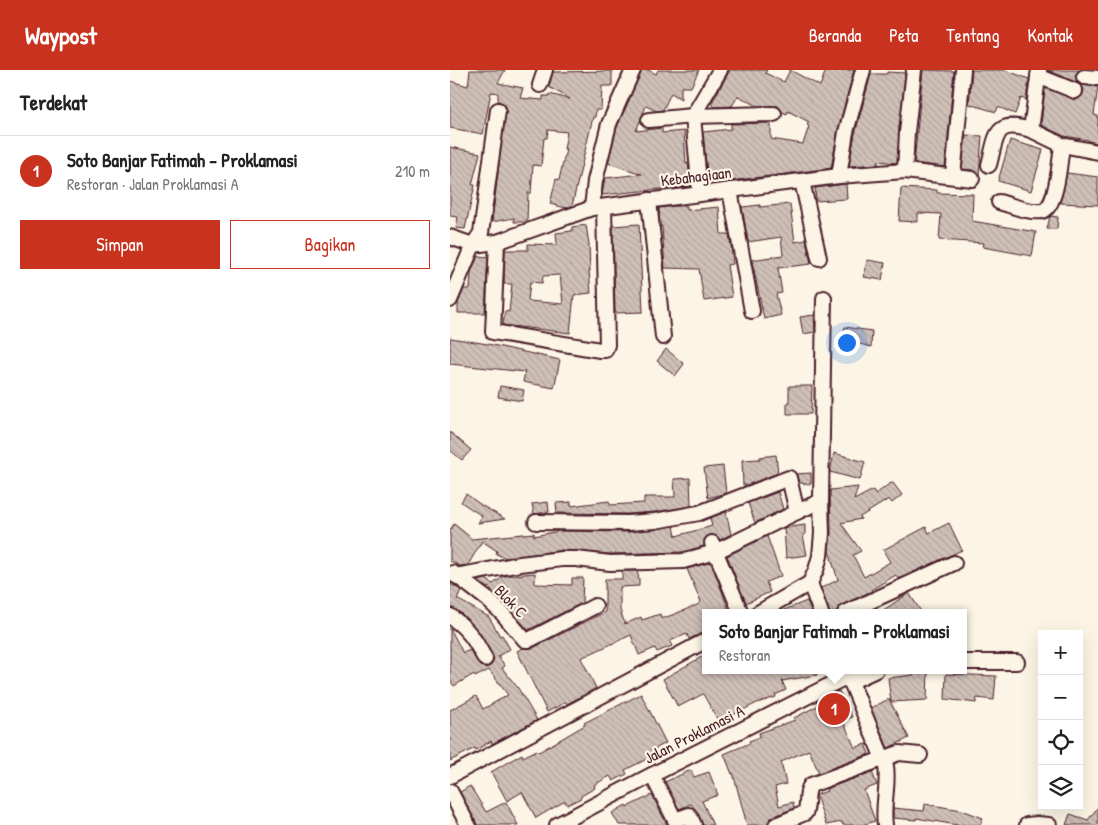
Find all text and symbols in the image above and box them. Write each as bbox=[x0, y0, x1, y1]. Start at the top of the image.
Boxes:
text: Waypost bbox=[25, 19, 97, 51]
text: Beranda bbox=[809, 23, 861, 48]
text: Peta bbox=[889, 23, 918, 48]
text: Tentang bbox=[946, 23, 999, 48]
text: Kontak bbox=[1027, 23, 1073, 48]
text: Terdekat bbox=[20, 88, 87, 117]
text: Soto Banjar Fatimah - Proklamasi bbox=[67, 147, 298, 173]
text: 1 bbox=[33, 160, 39, 182]
text: 210 m bbox=[395, 160, 430, 182]
street label: Kebahagiaan bbox=[659, 161, 733, 191]
text: Restoran · Jalan Proklamasi A bbox=[67, 173, 238, 195]
button: Simpan bbox=[20, 220, 220, 269]
button: Bagikan bbox=[230, 220, 430, 269]
your location bbox=[834, 330, 860, 356]
street label: Blok C bbox=[490, 580, 532, 622]
popup bbox=[702, 609, 967, 674]
text: Soto Banjar Fatimah - Proklamasi bbox=[719, 618, 950, 644]
map controls bbox=[1038, 630, 1083, 810]
button: + bbox=[1038, 630, 1083, 675]
text: Restoran bbox=[719, 644, 771, 666]
button: − bbox=[1038, 675, 1083, 720]
pin: 1 bbox=[818, 690, 850, 728]
street label: Jalan Proklamasi A bbox=[640, 699, 748, 769]
button: locate bbox=[1038, 720, 1083, 765]
button: layers bbox=[1038, 765, 1083, 810]

